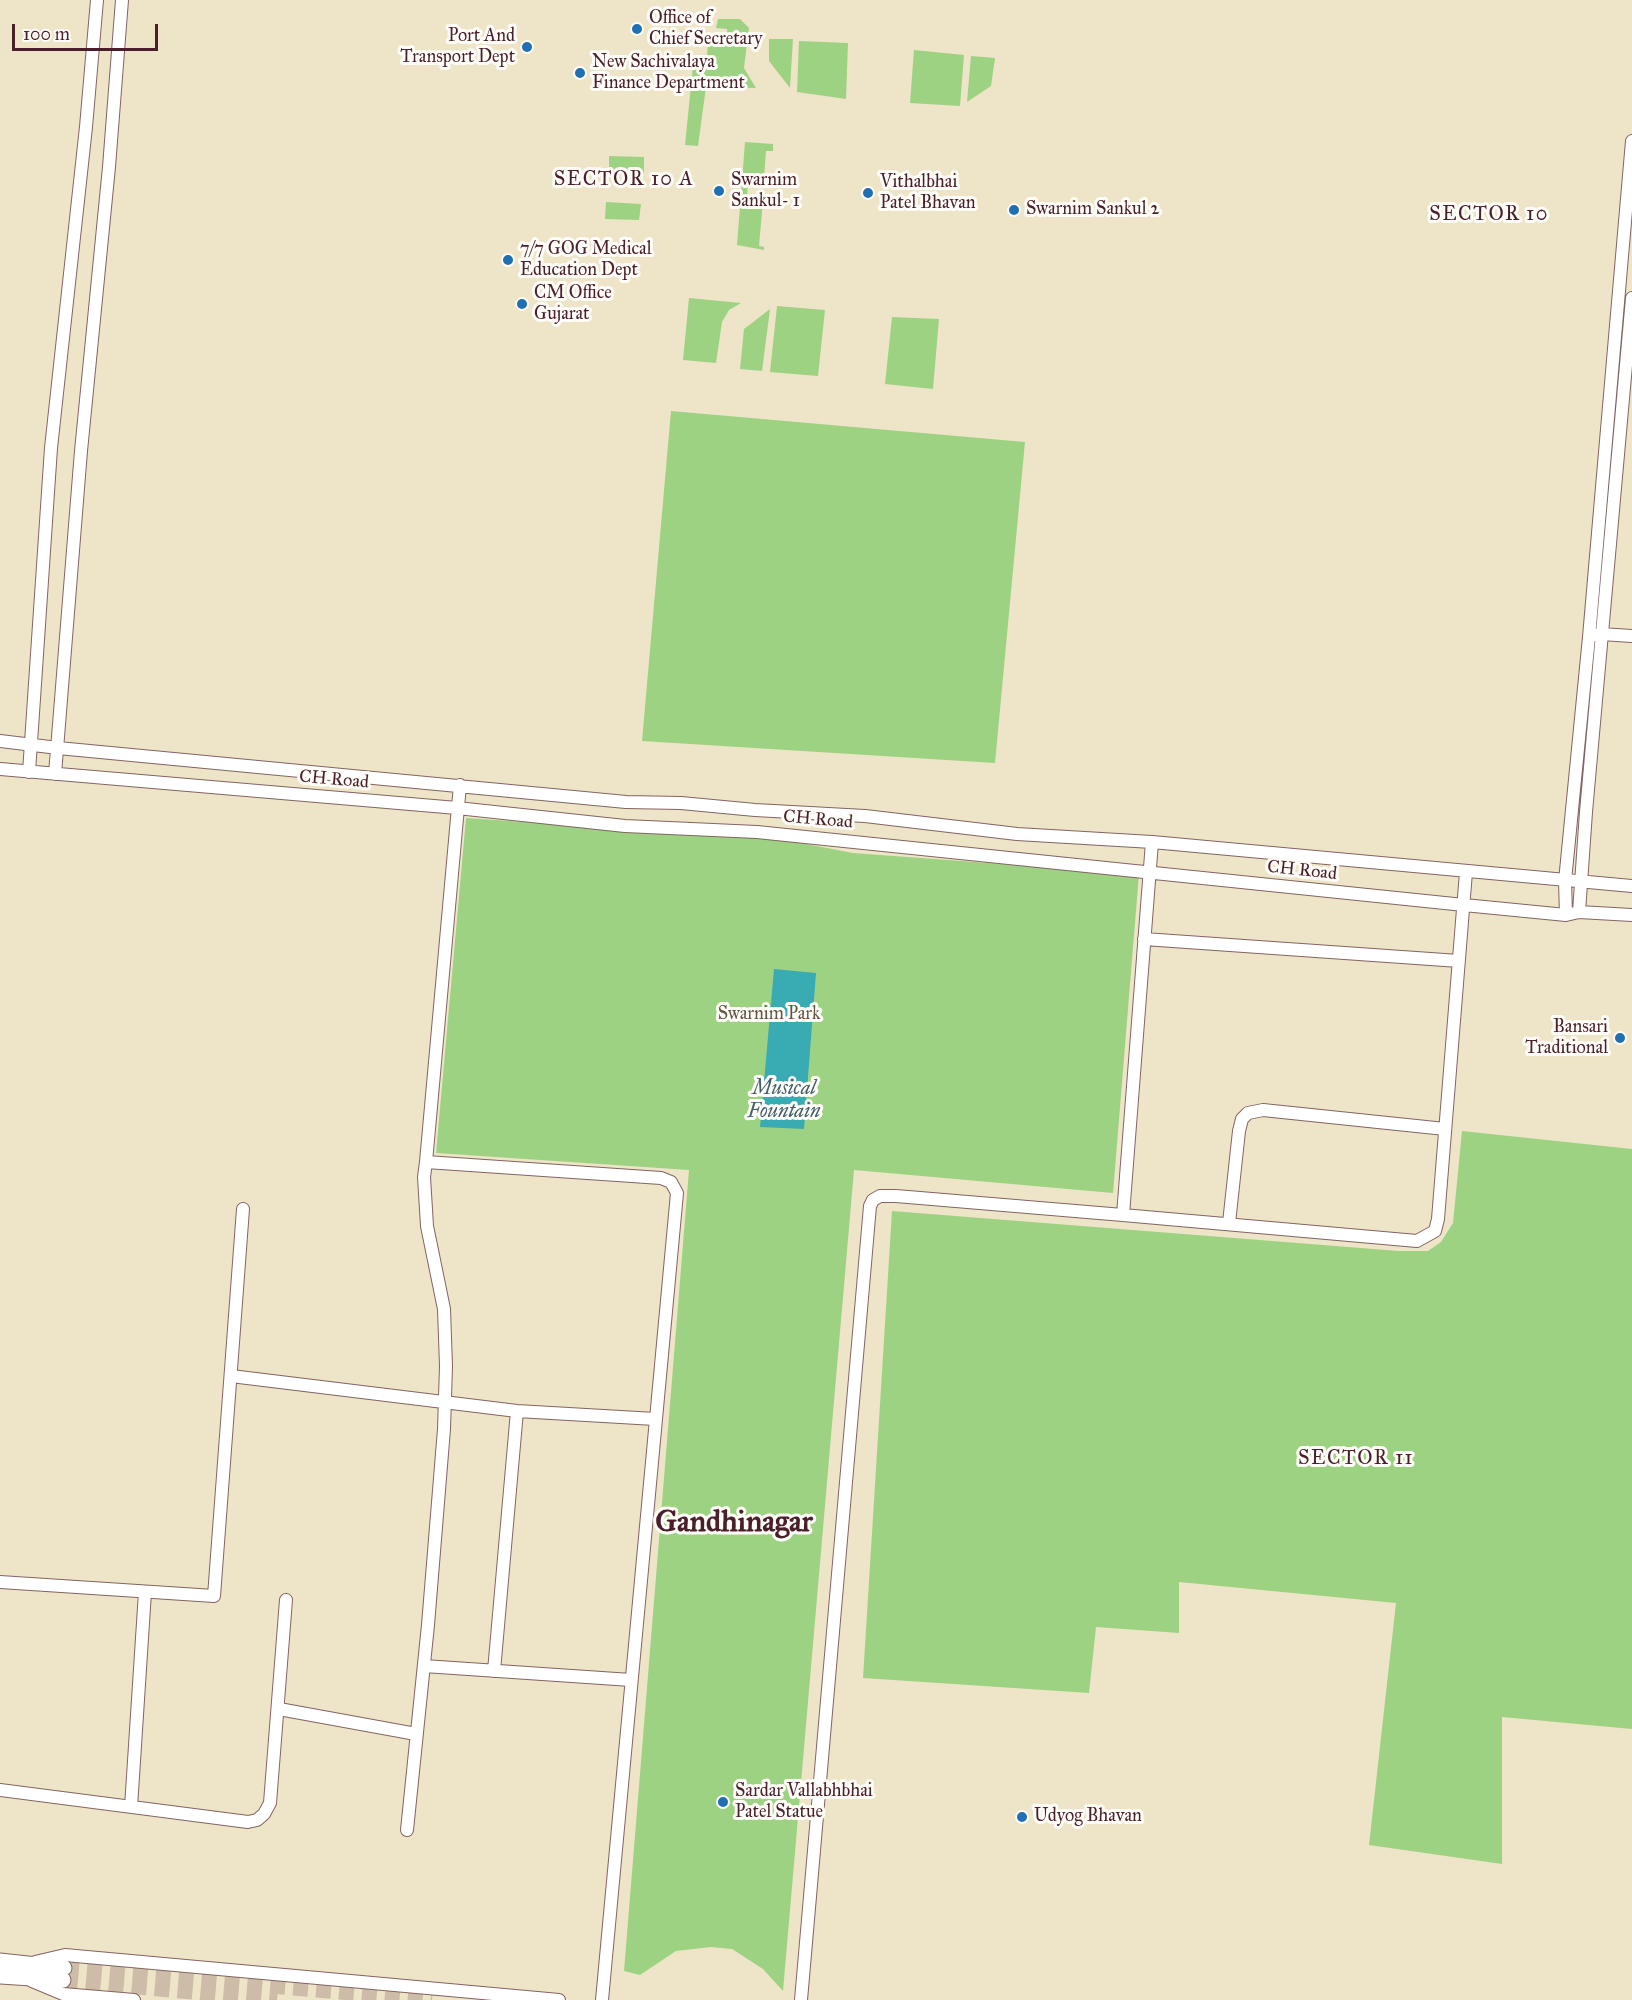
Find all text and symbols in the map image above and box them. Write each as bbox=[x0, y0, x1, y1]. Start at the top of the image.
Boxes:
place label: Office of Chief Secretary bbox=[649, 8, 762, 50]
scale bar bbox=[15, 12, 160, 50]
marker: Office of Chief Secretary bbox=[630, 22, 644, 36]
text: 100 m bbox=[23, 23, 70, 45]
place label: Port And Transport Dept bbox=[400, 26, 515, 68]
marker: Port And Transport Dept bbox=[520, 40, 534, 54]
place label: New Sachivalaya Finance Department bbox=[592, 52, 745, 94]
marker: New Sachivalaya Finance Department bbox=[573, 66, 587, 80]
district label: SECTOR 10 A bbox=[554, 168, 694, 192]
place label: Swarnim Sankul- 1 bbox=[731, 170, 800, 213]
place label: Vithalbhai Patel Bhavan bbox=[880, 172, 975, 214]
marker: Swarnim Sankul- 1 bbox=[712, 184, 726, 198]
marker: Vithalbhai Patel Bhavan bbox=[861, 186, 875, 200]
place label: Swarnim Sankul 2 bbox=[1026, 199, 1159, 221]
marker: Swarnim Sankul 2 bbox=[1007, 203, 1021, 217]
district label: SECTOR 10 bbox=[1429, 203, 1549, 227]
place label: 7/7 GOG Medical Education Dept bbox=[520, 239, 652, 282]
marker: 7/7 GOG Medical Education Dept bbox=[501, 253, 515, 267]
place label: CM Office Gujarat bbox=[534, 283, 612, 326]
marker: CM Office Gujarat bbox=[515, 297, 529, 311]
street label: CH Road bbox=[298, 766, 370, 794]
street label: CH Road bbox=[782, 806, 854, 834]
street label: CH Road bbox=[1266, 857, 1338, 885]
park label: Swarnim Park bbox=[718, 1004, 820, 1026]
place label: Bansari Traditional bbox=[1525, 1017, 1608, 1060]
marker: Bansari Traditional bbox=[1613, 1031, 1627, 1045]
water label: Musical Fountain bbox=[748, 1077, 820, 1124]
district label: SECTOR 11 bbox=[1298, 1447, 1414, 1471]
district label: Gandhinagar bbox=[655, 1506, 813, 1542]
place label: Sardar Vallabhbhai Patel Statue bbox=[735, 1781, 873, 1824]
marker: Sardar Vallabhbhai Patel Statue bbox=[716, 1795, 730, 1809]
place label: Udyog Bhavan bbox=[1034, 1806, 1142, 1828]
marker: Udyog Bhavan bbox=[1015, 1810, 1029, 1824]

